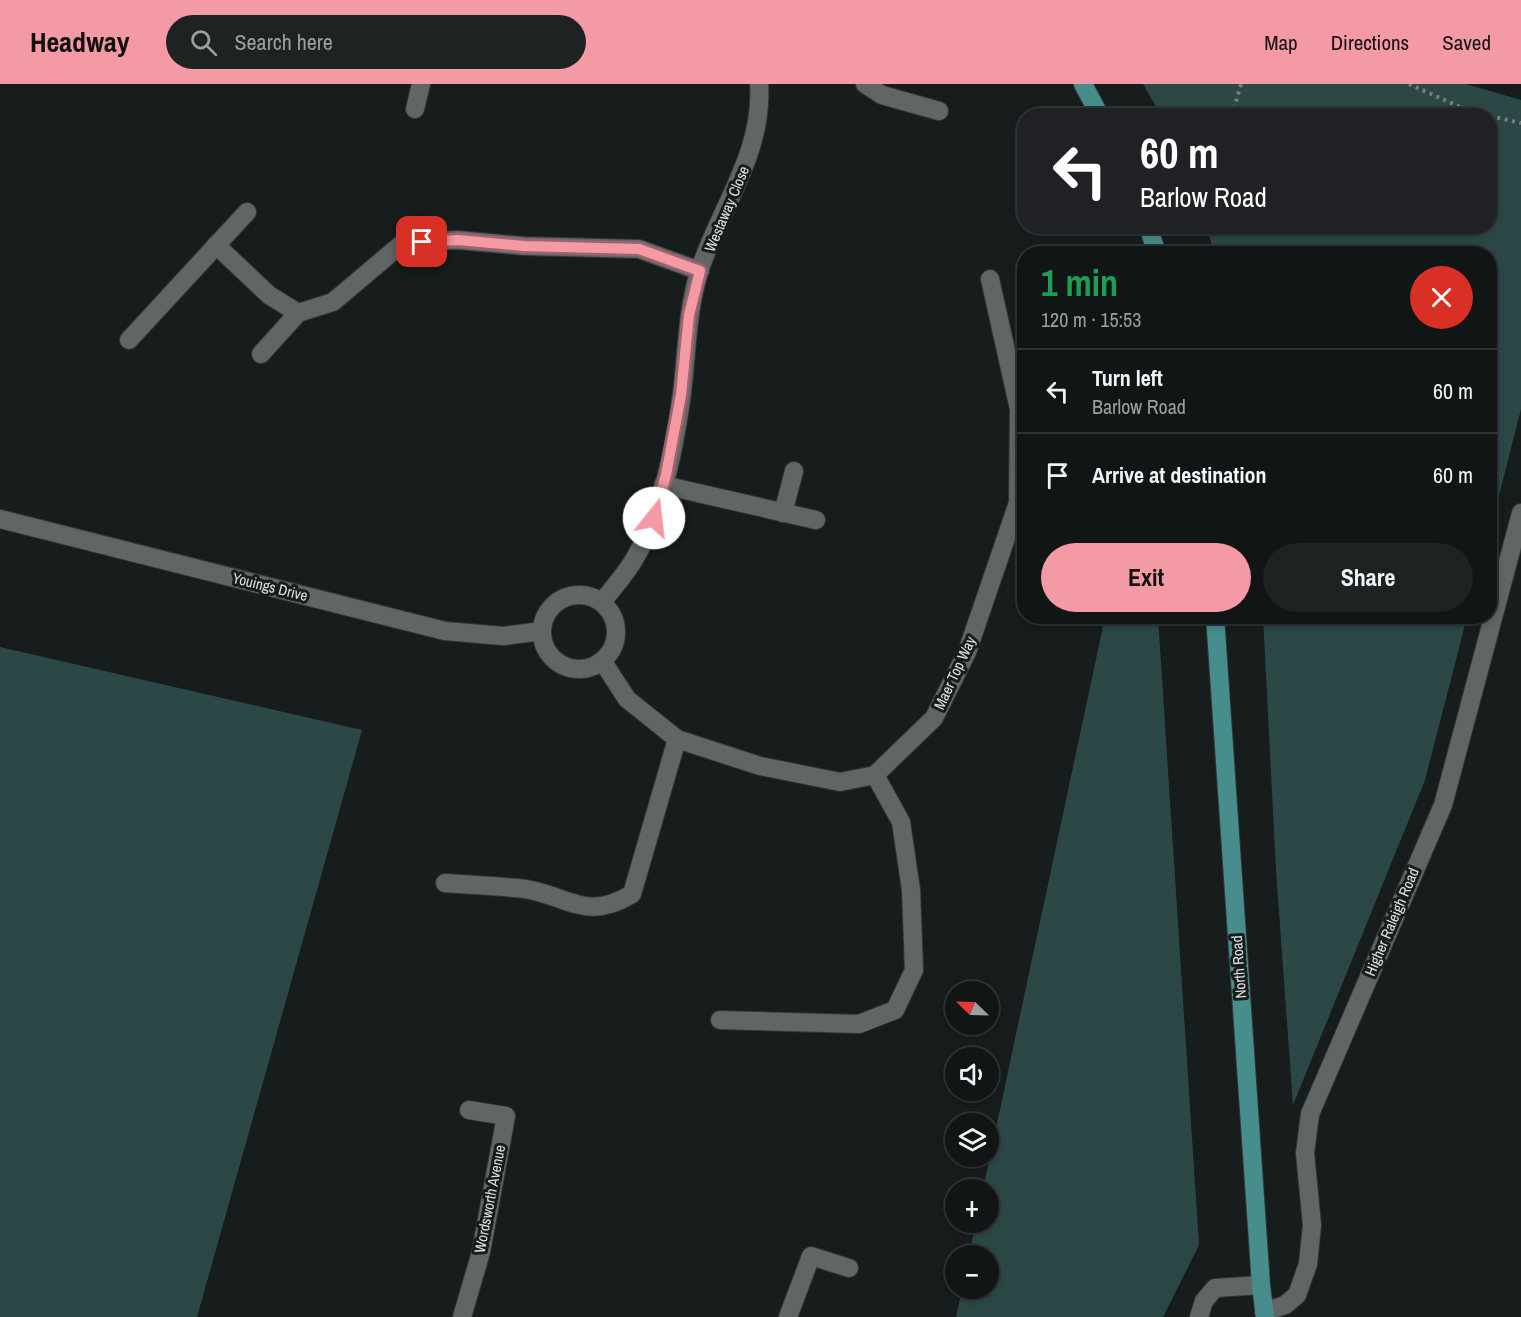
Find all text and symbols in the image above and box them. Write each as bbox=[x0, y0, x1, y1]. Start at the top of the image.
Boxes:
search box bbox=[166, 15, 586, 69]
text: Headway bbox=[30, 23, 130, 61]
icon: search bbox=[187, 26, 220, 59]
text: Search here bbox=[235, 27, 333, 57]
text: Map bbox=[1264, 28, 1298, 57]
text: Directions bbox=[1331, 28, 1409, 57]
text: Saved bbox=[1442, 28, 1491, 57]
text: 60 m bbox=[1140, 125, 1219, 181]
icon: left bbox=[1041, 132, 1119, 210]
street label: Westaway Close bbox=[699, 163, 754, 255]
text: Barlow Road bbox=[1140, 179, 1267, 215]
pin bbox=[396, 216, 447, 267]
icon: arrive bbox=[405, 225, 438, 258]
text: 1 min bbox=[1041, 259, 1118, 307]
button: close bbox=[1410, 266, 1473, 329]
text: 120 m · 15:53 bbox=[1041, 306, 1141, 333]
text: Turn left bbox=[1092, 363, 1163, 393]
icon: left bbox=[1041, 375, 1074, 408]
text: 60 m bbox=[1433, 376, 1473, 406]
text: Barlow Road bbox=[1092, 393, 1186, 420]
icon: arrive bbox=[1041, 459, 1074, 492]
text: Arrive at destination bbox=[1092, 460, 1266, 490]
text: 60 m bbox=[1433, 460, 1473, 490]
position arrow bbox=[622, 486, 686, 550]
button: Exit bbox=[1041, 543, 1251, 612]
button: Share bbox=[1263, 543, 1473, 612]
street label: Youings Drive bbox=[230, 567, 310, 606]
street label: Maer Top Way bbox=[928, 632, 981, 713]
street label: Higher Raleigh Road bbox=[1359, 865, 1424, 979]
street label: North Road bbox=[1226, 935, 1251, 999]
north arrow bbox=[945, 981, 999, 1035]
map controls bbox=[945, 981, 999, 1299]
button: sound bbox=[945, 1047, 999, 1101]
button: layers bbox=[945, 1113, 999, 1167]
street label: Wordsworth Avenue bbox=[469, 1143, 510, 1255]
button: + bbox=[945, 1179, 999, 1233]
button: − bbox=[945, 1245, 999, 1299]

